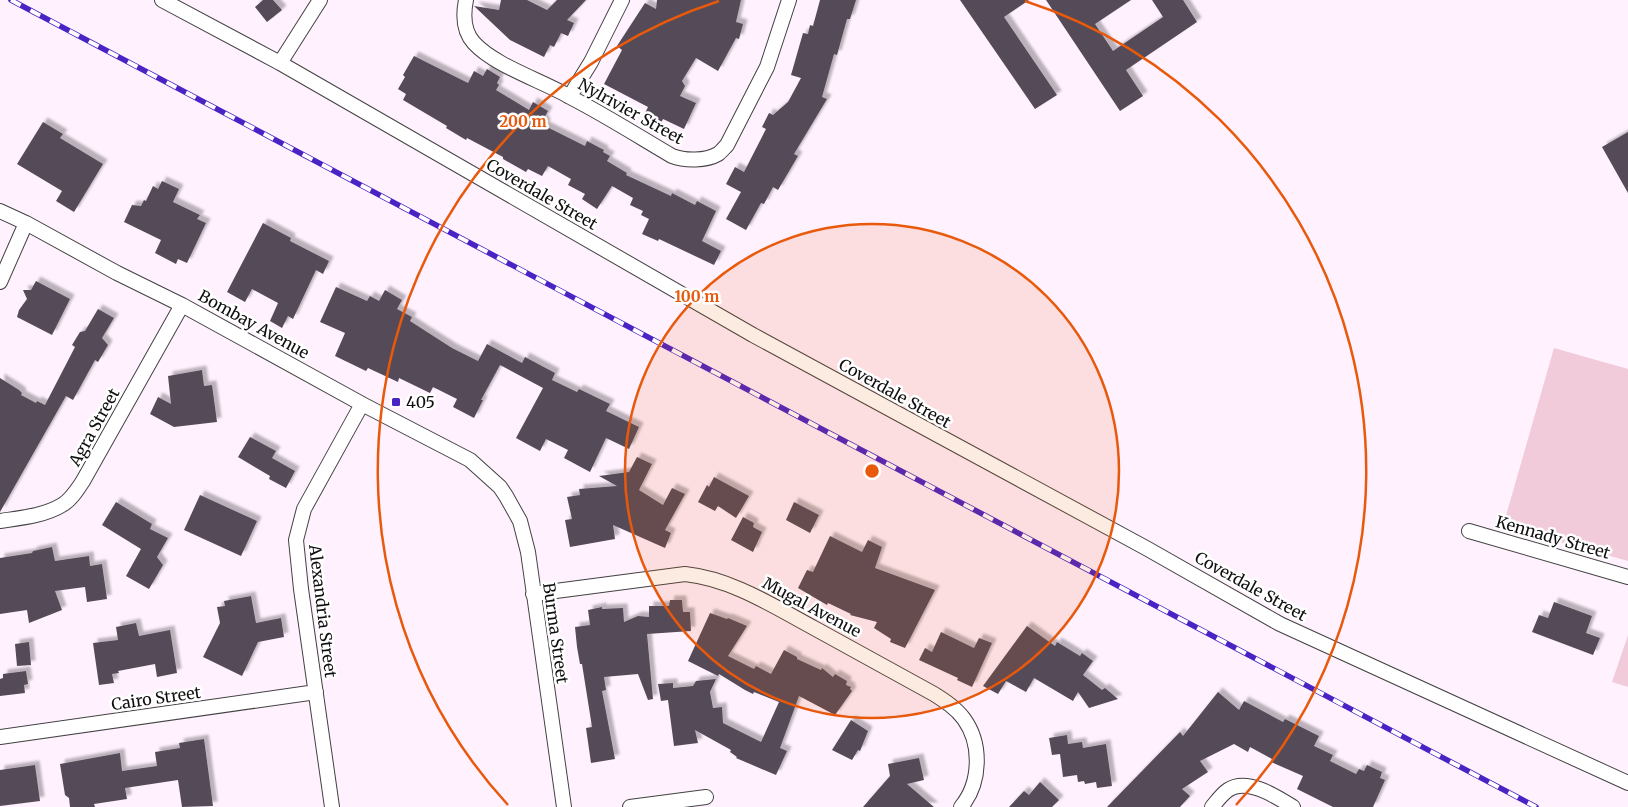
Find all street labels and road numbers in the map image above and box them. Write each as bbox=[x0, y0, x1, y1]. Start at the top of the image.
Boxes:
street label: Nylrivier Street bbox=[575, 74, 688, 149]
street label: Coverdale Street bbox=[483, 154, 602, 234]
street label: Bombay Avenue bbox=[195, 285, 313, 363]
street label: Coverdale Street bbox=[836, 354, 955, 432]
street label: Agra Street bbox=[64, 384, 124, 470]
street label: Kennady Street bbox=[1494, 511, 1613, 563]
street label: Alexandria Street bbox=[305, 542, 341, 679]
street label: Coverdale Street bbox=[1192, 547, 1311, 625]
street label: Mugal Avenue bbox=[759, 573, 865, 641]
street label: Burma Street bbox=[539, 581, 573, 686]
street label: Cairo Street bbox=[110, 682, 203, 714]

